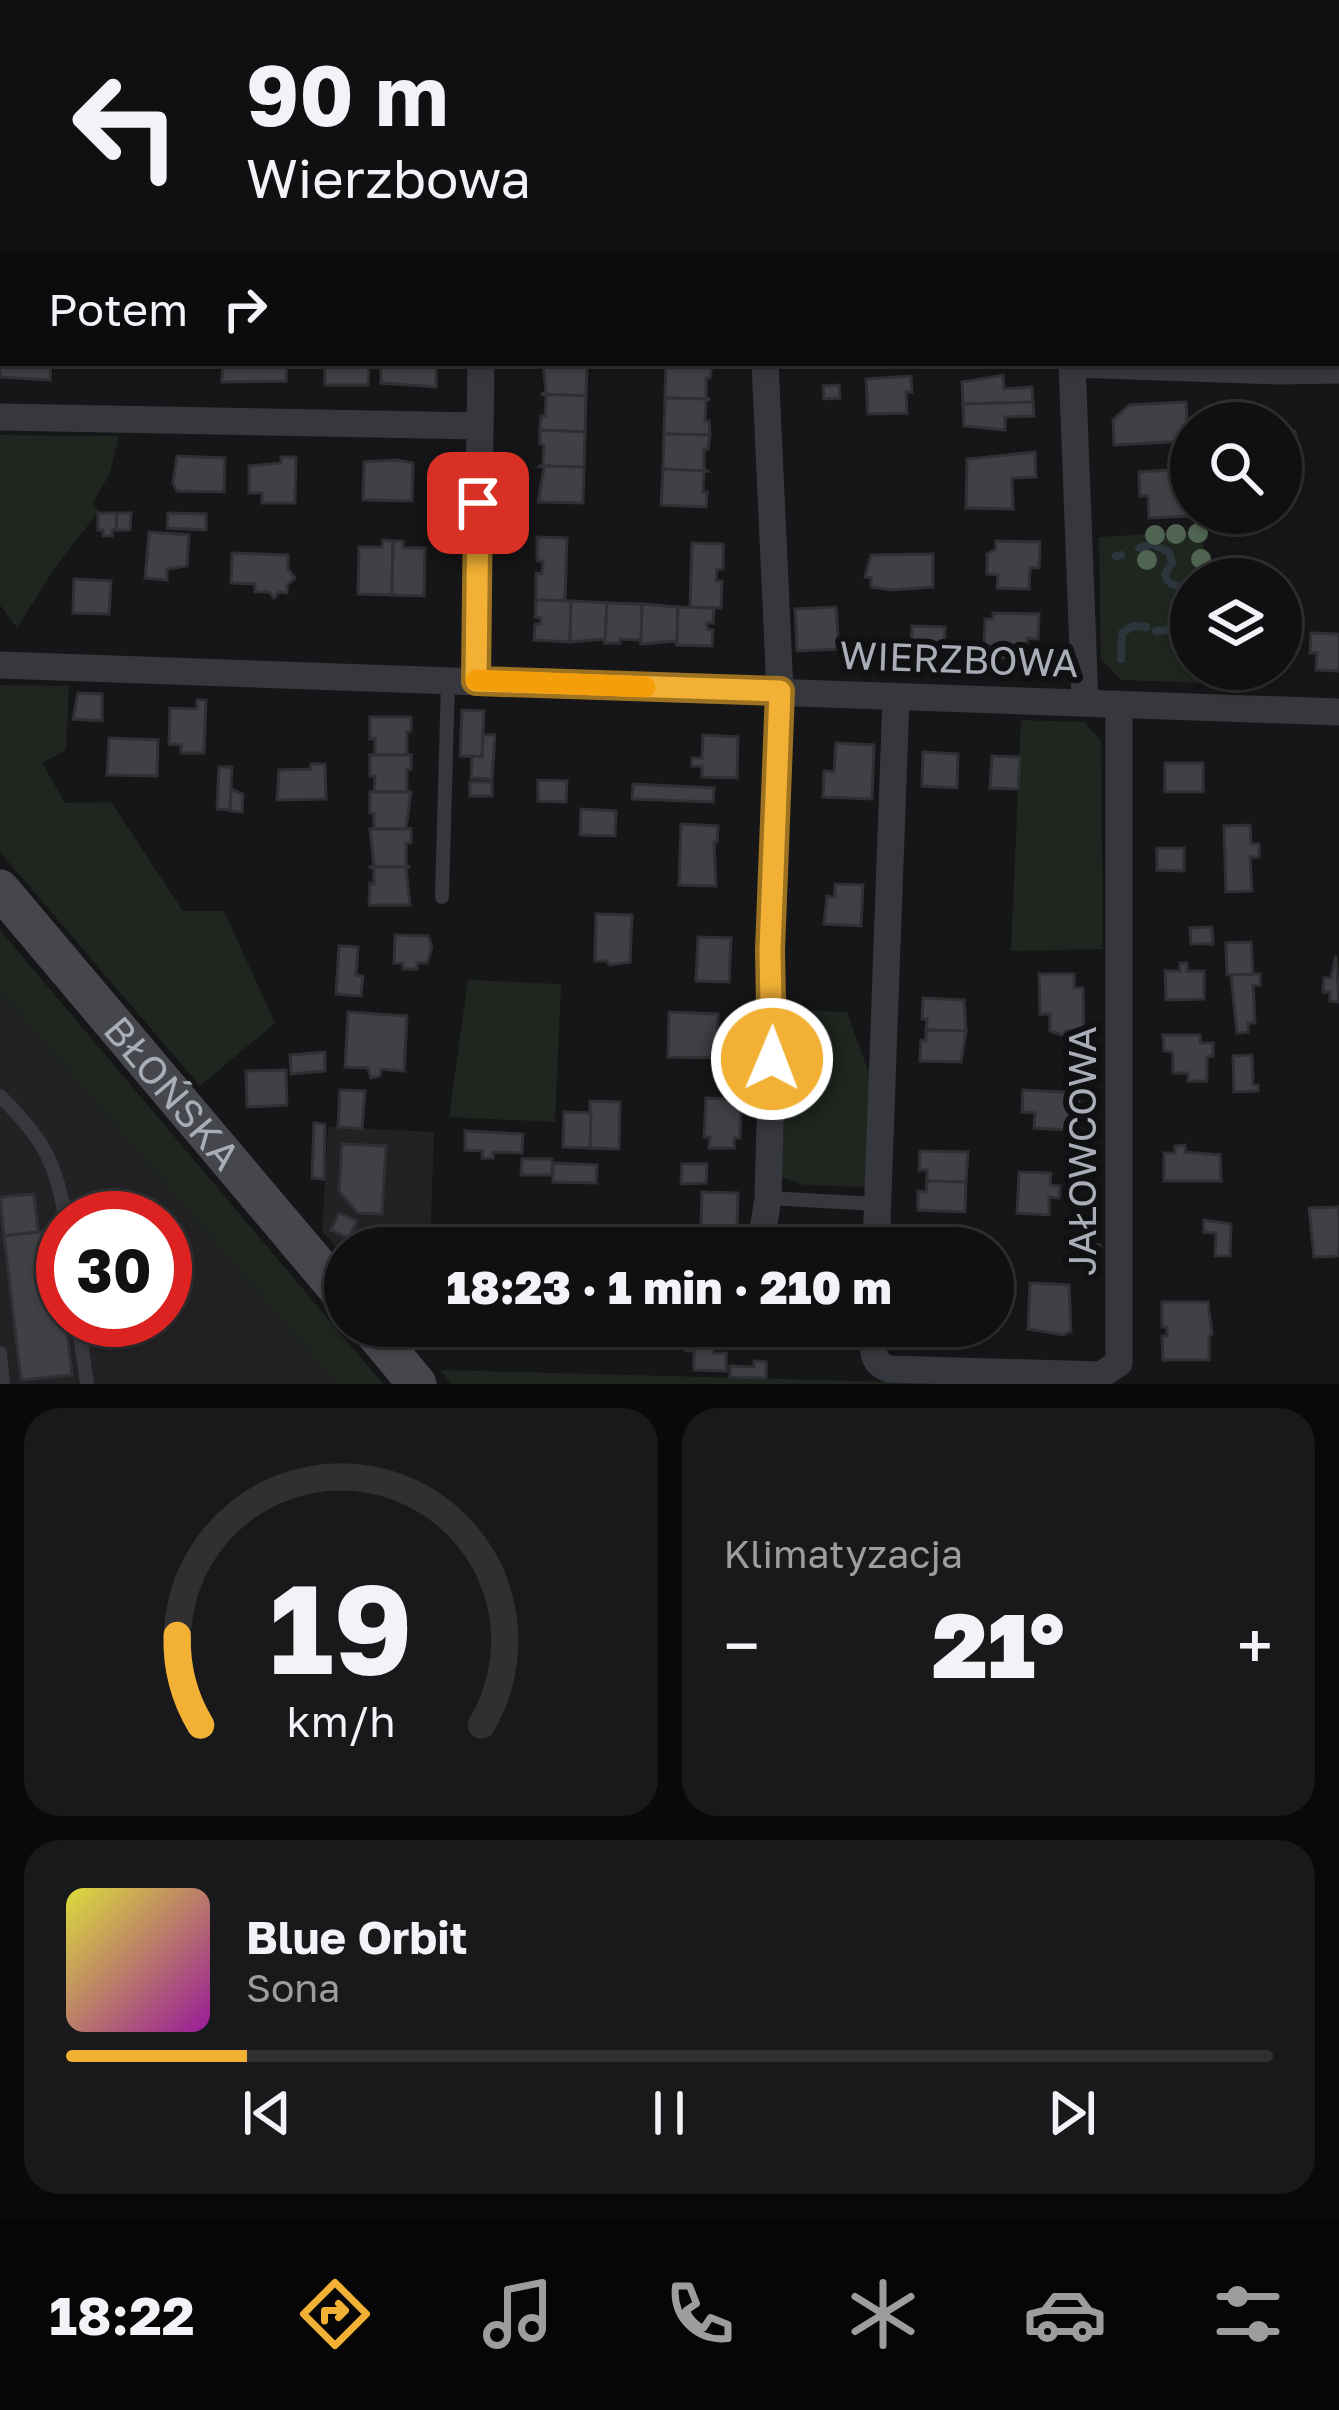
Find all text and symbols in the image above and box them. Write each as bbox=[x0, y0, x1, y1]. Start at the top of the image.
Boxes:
text: 90 m bbox=[246, 44, 448, 144]
icon: left bbox=[48, 48, 204, 204]
text: Wierzbowa bbox=[246, 145, 531, 210]
icon: right bbox=[212, 276, 278, 342]
text: Potem bbox=[48, 282, 188, 336]
map controls bbox=[1170, 402, 1302, 690]
button: search bbox=[1170, 402, 1302, 534]
pin bbox=[427, 452, 529, 554]
icon: arrive bbox=[445, 470, 511, 536]
button: layers bbox=[1170, 558, 1302, 690]
street label: WIERZBOWA bbox=[839, 631, 1079, 686]
position arrow bbox=[709, 996, 835, 1122]
street label: BŁOŃSKA bbox=[95, 1007, 250, 1179]
street label: JAŁOWCOWA bbox=[1058, 1026, 1105, 1276]
speed limit sign: 30 bbox=[36, 1191, 192, 1347]
text: 18:23 · 1 min · 210 m bbox=[446, 1260, 892, 1314]
text: Klimatyzacja bbox=[724, 1530, 963, 1577]
text: 19 bbox=[269, 1552, 413, 1701]
text: 21° bbox=[932, 1590, 1065, 1698]
text: − bbox=[724, 1605, 760, 1685]
text: + bbox=[1237, 1605, 1273, 1685]
text: km/h bbox=[286, 1695, 395, 1746]
text: Blue Orbit bbox=[246, 1910, 468, 1964]
text: Sona bbox=[246, 1964, 340, 2011]
icon: previous bbox=[234, 2080, 300, 2146]
icon: pause bbox=[636, 2080, 702, 2146]
icon: next bbox=[1039, 2080, 1105, 2146]
icon: directions bbox=[293, 2272, 377, 2356]
icon: music bbox=[476, 2272, 560, 2356]
icon: phone bbox=[658, 2272, 742, 2356]
icon: climate bbox=[841, 2272, 925, 2356]
icon: car bbox=[1023, 2272, 1107, 2356]
icon: filters bbox=[1206, 2272, 1290, 2356]
text: 18:22 bbox=[49, 2282, 195, 2347]

